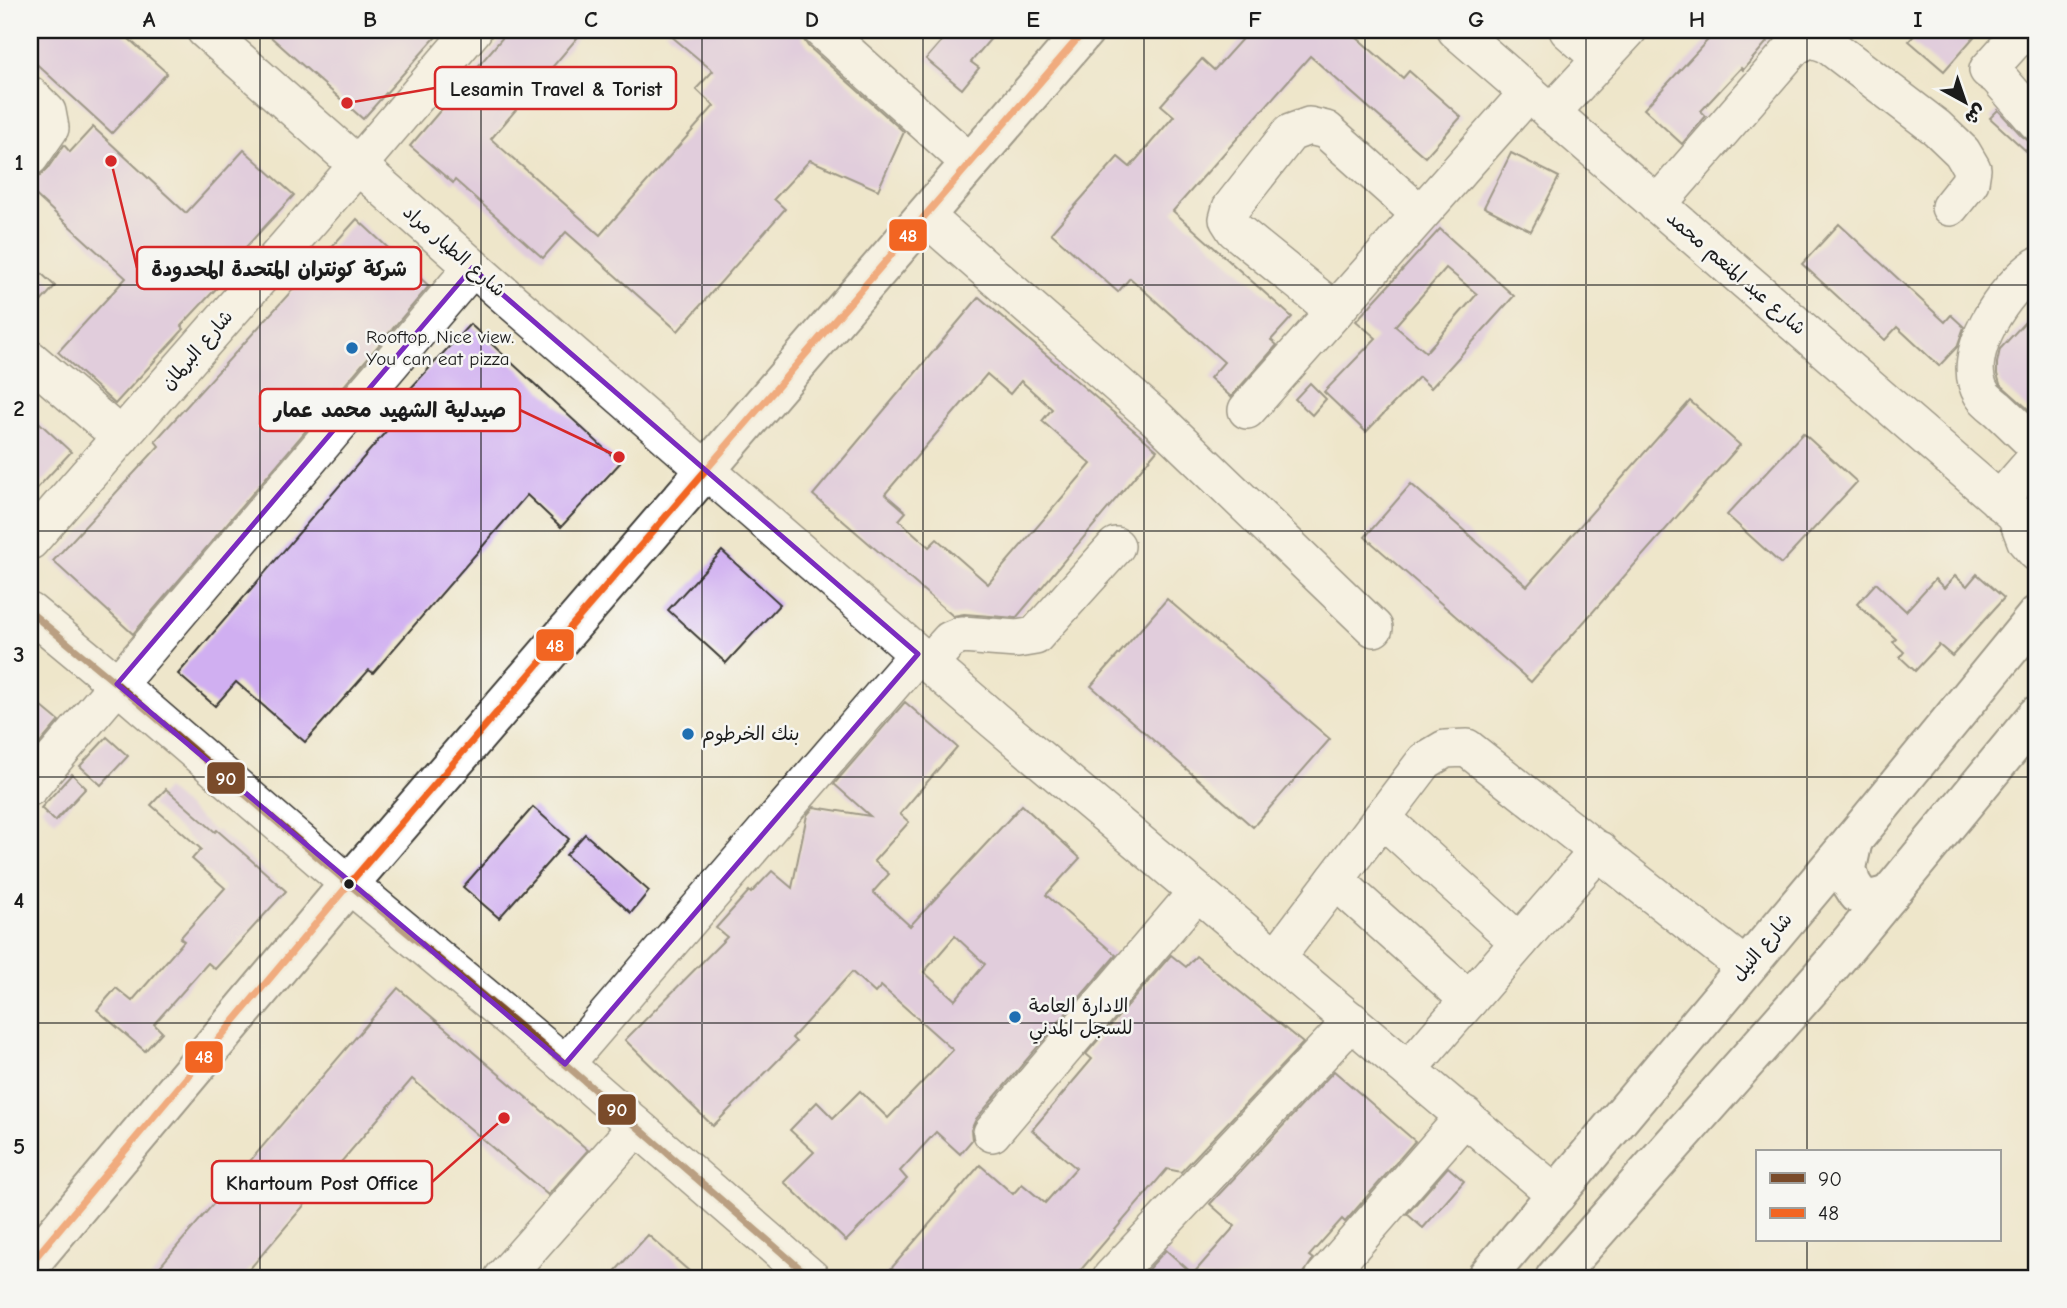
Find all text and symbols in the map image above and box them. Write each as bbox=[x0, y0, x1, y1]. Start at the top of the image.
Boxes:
text: A bbox=[143, 6, 156, 33]
text: B bbox=[363, 6, 377, 33]
text: C bbox=[584, 6, 598, 33]
text: D bbox=[805, 6, 819, 33]
text: E bbox=[1026, 6, 1040, 33]
text: F bbox=[1248, 6, 1262, 33]
text: G bbox=[1468, 6, 1484, 33]
text: H bbox=[1689, 6, 1705, 33]
text: I bbox=[1913, 6, 1923, 33]
north arrow bbox=[1930, 66, 2000, 136]
callout: Lesamin Travel & Torist bbox=[435, 67, 676, 109]
text: Lesamin Travel & Torist bbox=[450, 77, 663, 101]
text: ش bbox=[1960, 99, 1990, 129]
text: 1 bbox=[14, 149, 24, 176]
street label: شارع الطيار مراد bbox=[397, 201, 510, 303]
street label: شارع عبد المنعم محمد bbox=[1660, 207, 1810, 342]
line badge: 48 bbox=[888, 218, 928, 252]
text: 48 bbox=[899, 225, 917, 247]
callout: شركة كونتران المتحدة المحدودة bbox=[137, 247, 421, 289]
text: شركة كونتران المتحدة المحدودة bbox=[151, 257, 407, 283]
street label: شارع البرلمان bbox=[157, 306, 239, 395]
place label: Rooftop. Nice view. You can eat pizza bbox=[366, 326, 514, 370]
marker: Rooftop. Nice view. You can eat pizza bbox=[344, 340, 360, 356]
callout: صيدلية الشهيد محمد عمار bbox=[260, 389, 520, 431]
text: 2 bbox=[13, 395, 25, 422]
text: صيدلية الشهيد محمد عمار bbox=[272, 398, 506, 423]
line badge: 48 bbox=[535, 628, 575, 662]
text: 48 bbox=[546, 635, 564, 657]
text: 3 bbox=[13, 641, 25, 668]
place label: بنك الخرطوم bbox=[702, 723, 800, 748]
marker: بنك الخرطوم bbox=[680, 726, 696, 742]
line badge: 90 bbox=[206, 761, 246, 795]
text: 90 bbox=[216, 768, 236, 790]
unlabelled marker bbox=[342, 877, 356, 891]
text: 4 bbox=[14, 887, 25, 914]
street label: شارع النيل bbox=[1727, 908, 1798, 987]
place label: الادارة العامة للسجل المدني bbox=[1029, 995, 1133, 1044]
marker: الادارة العامة للسجل المدني bbox=[1007, 1009, 1023, 1025]
line badge: 48 bbox=[184, 1040, 224, 1074]
text: 48 bbox=[195, 1046, 213, 1068]
line badge: 90 bbox=[597, 1093, 637, 1126]
text: 90 bbox=[607, 1099, 627, 1121]
text: 5 bbox=[13, 1133, 25, 1160]
legend bbox=[1756, 1150, 2000, 1242]
callout: Khartoum Post Office bbox=[212, 1161, 432, 1203]
text: 90 bbox=[1818, 1167, 1842, 1191]
text: Khartoum Post Office bbox=[226, 1171, 418, 1195]
text: 48 bbox=[1818, 1201, 1839, 1225]

